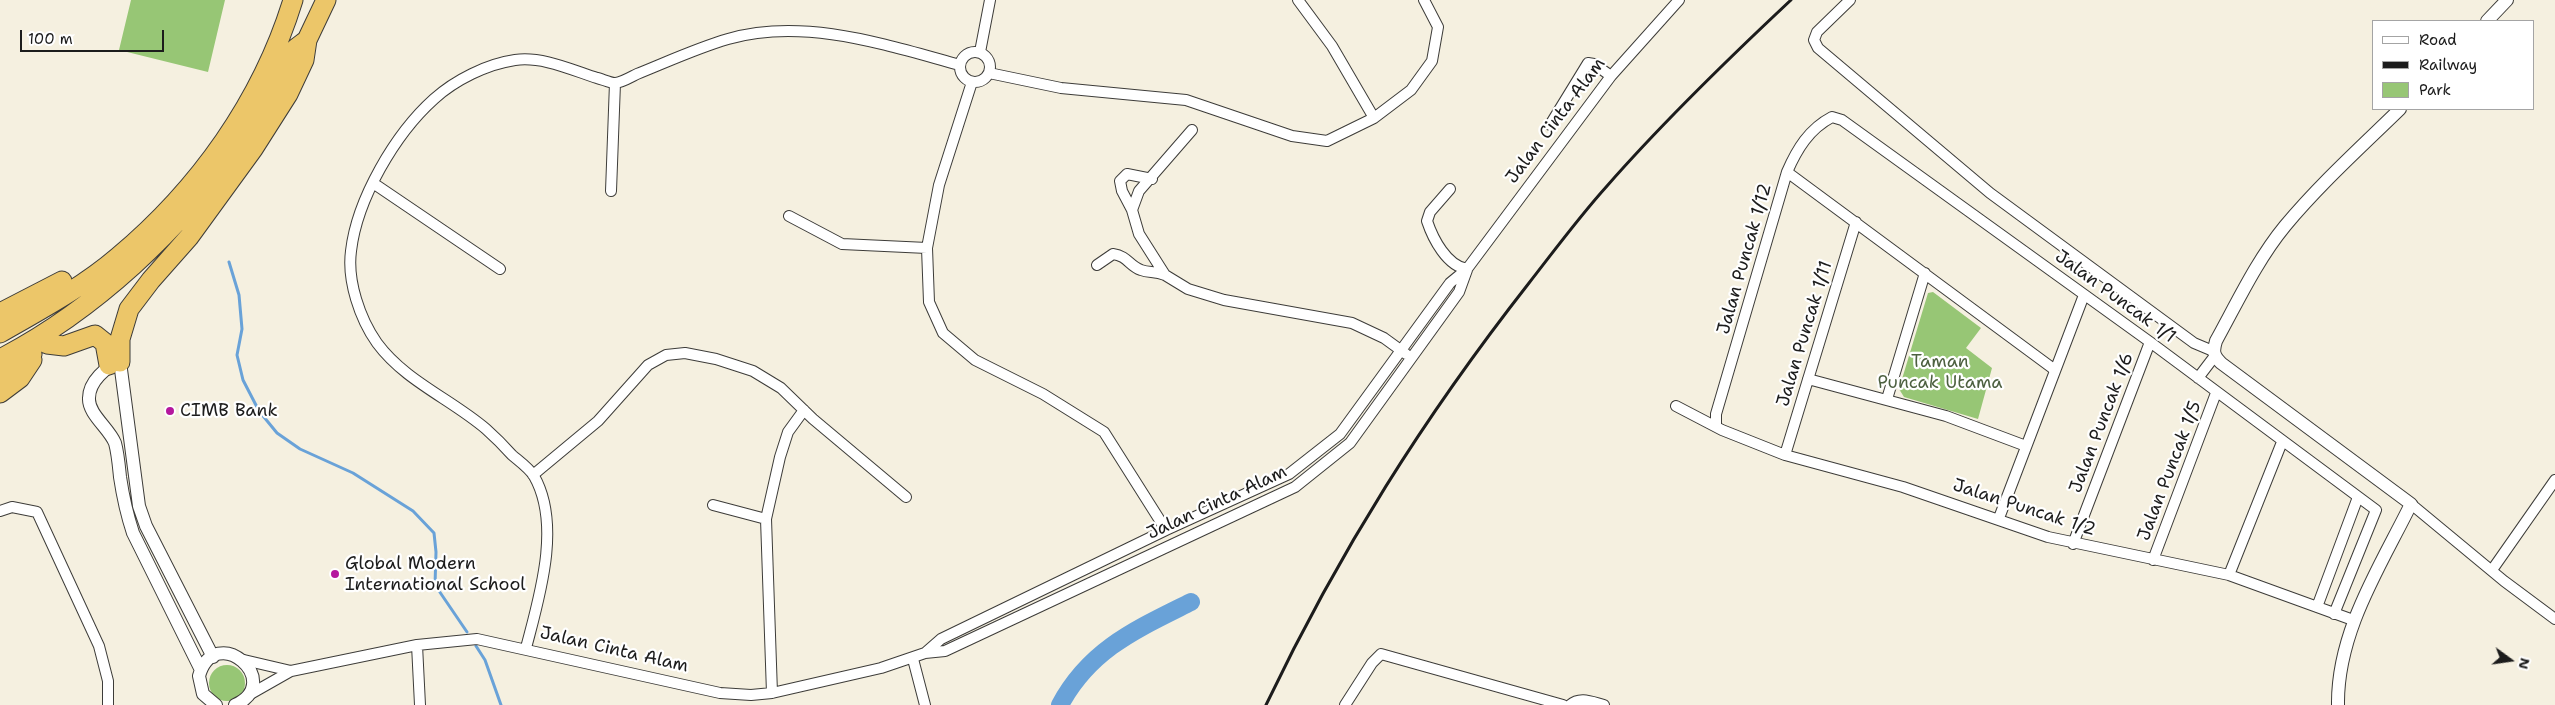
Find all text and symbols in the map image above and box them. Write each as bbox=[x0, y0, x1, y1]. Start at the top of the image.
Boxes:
scale bar bbox=[22, 20, 166, 52]
legend bbox=[2372, 20, 2535, 110]
text: 100 m bbox=[28, 29, 73, 49]
text: Road bbox=[2419, 30, 2457, 50]
street label: Jalan Cinta Alam bbox=[1502, 54, 1610, 188]
text: Railway bbox=[2419, 55, 2477, 75]
text: Park bbox=[2419, 80, 2451, 100]
street label: Jalan Puncak 1/12 bbox=[1713, 181, 1777, 337]
street label: Jalan Puncak 1/1 bbox=[2050, 246, 2180, 348]
street label: Jalan Puncak 1/11 bbox=[1773, 259, 1837, 409]
street label: Jalan Puncak 1/6 bbox=[2065, 350, 2139, 496]
park label: Taman Puncak Utama bbox=[1877, 351, 2003, 394]
street label: Jalan Puncak 1/5 bbox=[2133, 398, 2207, 544]
place label: CIMB Bank bbox=[180, 400, 278, 422]
marker: CIMB Bank bbox=[164, 405, 176, 417]
street label: Jalan Cinta Alam bbox=[1144, 461, 1290, 545]
street label: Jalan Puncak 1/2 bbox=[1950, 475, 2098, 541]
place label: Global Modern International School bbox=[345, 553, 526, 596]
marker: Global Modern International School bbox=[329, 568, 341, 580]
street label: Jalan Cinta Alam bbox=[538, 622, 690, 678]
north arrow bbox=[2485, 635, 2535, 685]
text: N bbox=[2514, 656, 2535, 671]

